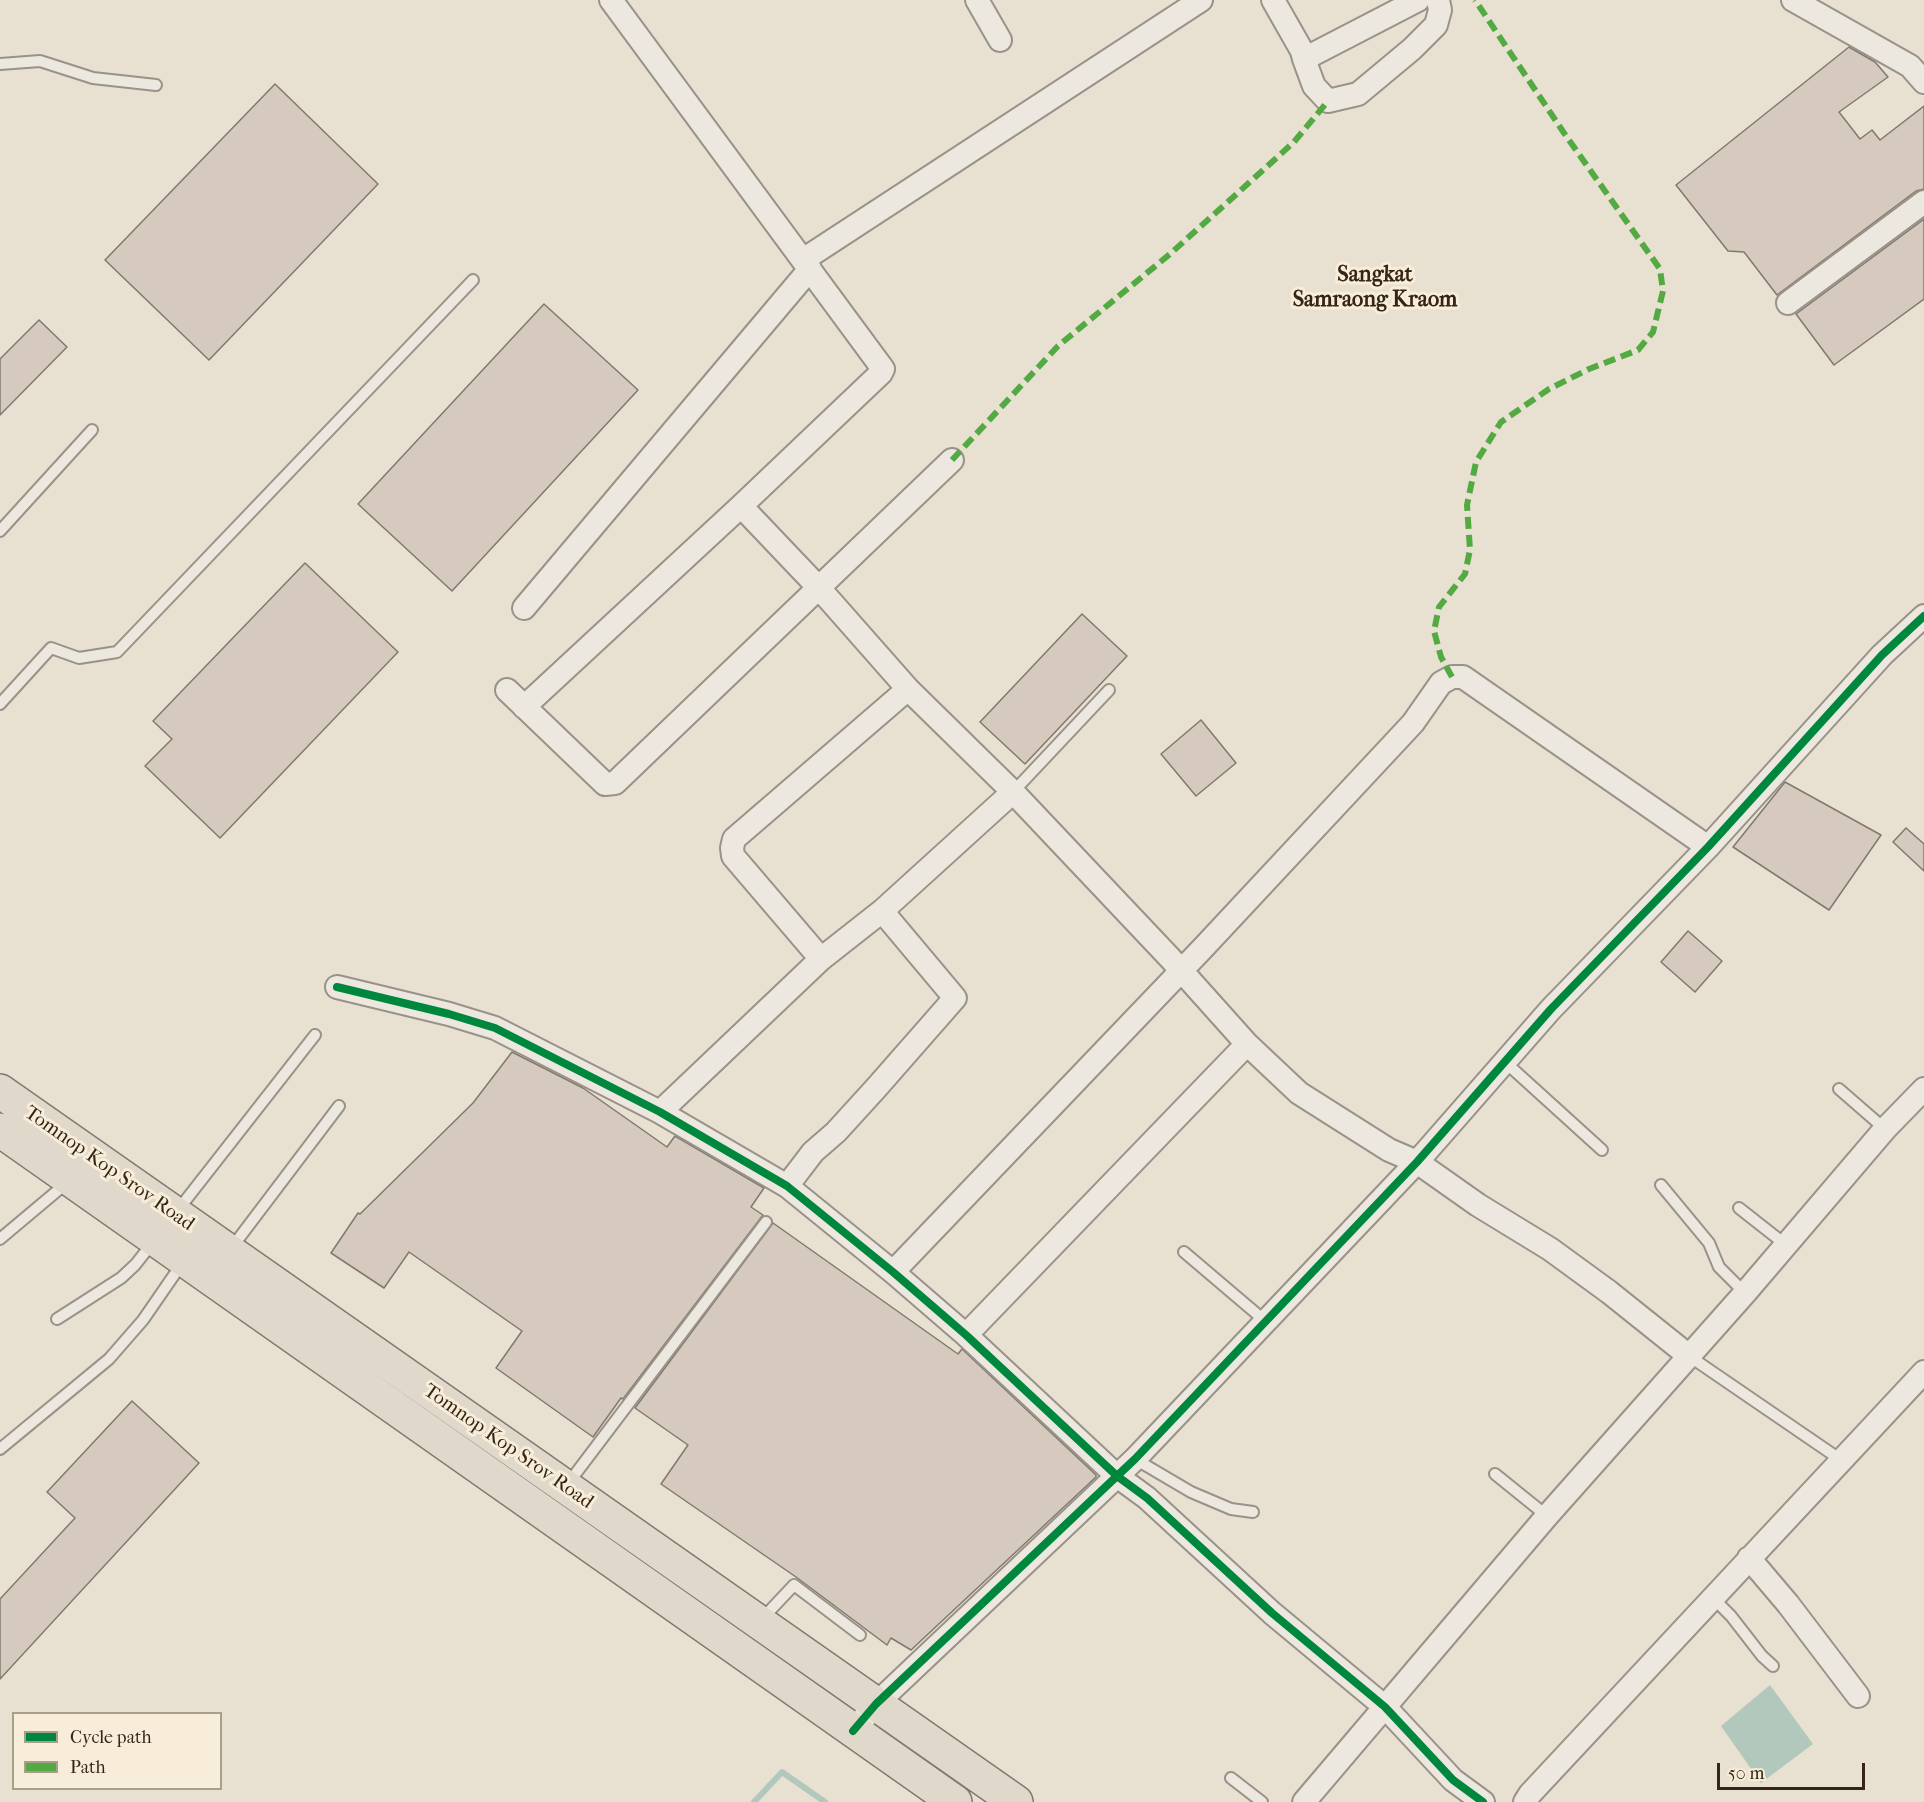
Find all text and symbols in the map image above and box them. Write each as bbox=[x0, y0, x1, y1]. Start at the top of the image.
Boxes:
district label: Sangkat Samraong Kraom bbox=[1293, 263, 1457, 314]
street label: Tomnop Kop Srov Road bbox=[19, 1101, 199, 1237]
street label: Tomnop Kop Srov Road bbox=[418, 1379, 598, 1515]
legend bbox=[12, 1712, 222, 1790]
text: Cycle path bbox=[70, 1727, 151, 1748]
scale bar bbox=[1720, 1751, 1868, 1789]
text: Path bbox=[70, 1757, 106, 1778]
text: 50 m bbox=[1728, 1763, 1764, 1784]

